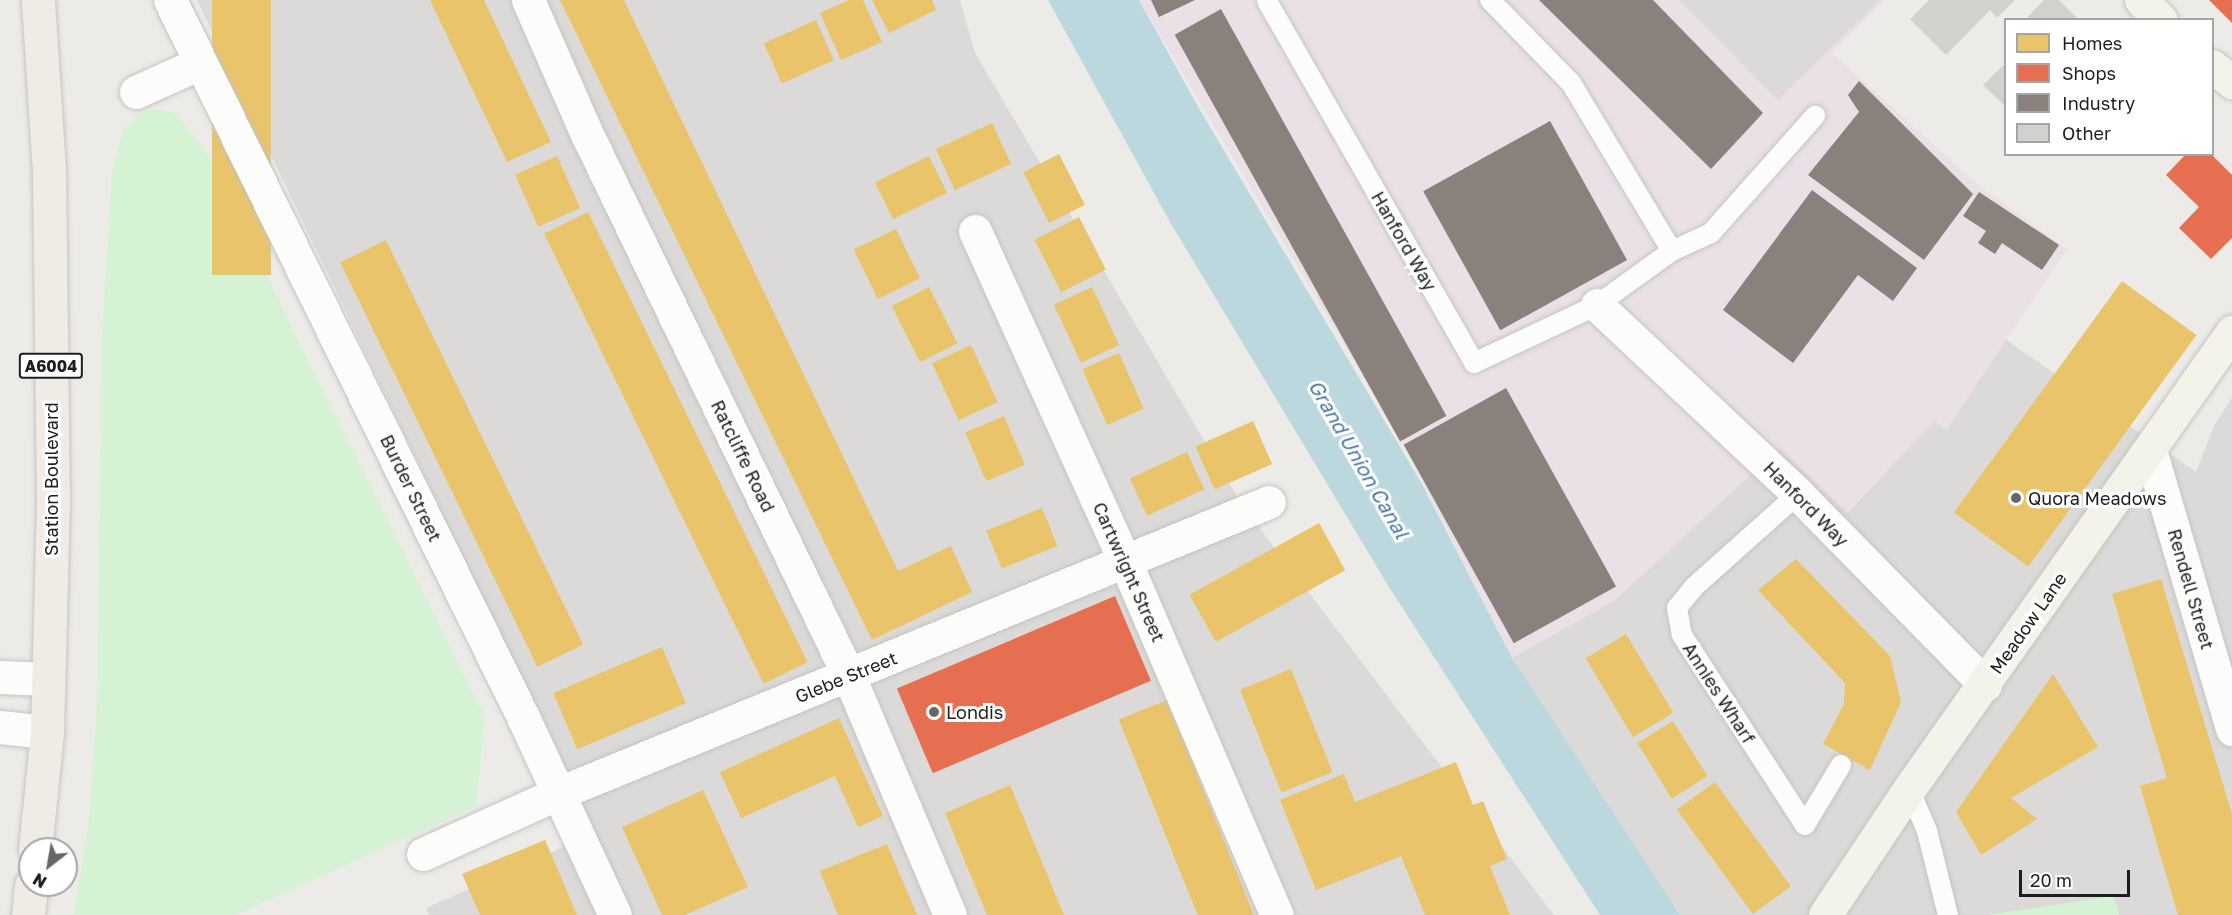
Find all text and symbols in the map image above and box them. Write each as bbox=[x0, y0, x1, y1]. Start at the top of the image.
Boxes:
legend bbox=[2004, 18, 2214, 156]
text: Homes bbox=[2062, 32, 2122, 54]
text: Shops bbox=[2062, 62, 2116, 84]
text: Industry bbox=[2062, 92, 2135, 114]
text: Other bbox=[2062, 122, 2111, 144]
street label: Hanford Way bbox=[1367, 188, 1441, 294]
road number: A6004 bbox=[18, 353, 84, 379]
water label: Grand Union Canal bbox=[1304, 375, 1414, 543]
street label: Ratcliffe Road bbox=[707, 397, 779, 515]
street label: Station Boulevard bbox=[40, 402, 62, 556]
street label: Burder Street bbox=[376, 431, 446, 545]
street label: Hanford Way bbox=[1759, 457, 1853, 551]
place label: Quora Meadows bbox=[2028, 487, 2166, 509]
marker: Quora Meadows bbox=[2009, 491, 2023, 505]
street label: Cartwright Street bbox=[1089, 499, 1169, 645]
street label: Rendell Street bbox=[2163, 526, 2219, 652]
street label: Meadow Lane bbox=[1985, 568, 2071, 678]
street label: Annies Wharf bbox=[1678, 638, 1760, 748]
street label: Glebe Street bbox=[792, 647, 900, 707]
place label: Londis bbox=[946, 701, 1003, 723]
marker: Londis bbox=[927, 705, 941, 719]
north arrow bbox=[18, 837, 78, 897]
scale bar bbox=[2022, 858, 2133, 896]
text: N bbox=[29, 869, 50, 892]
text: 20 m bbox=[2030, 869, 2072, 891]

